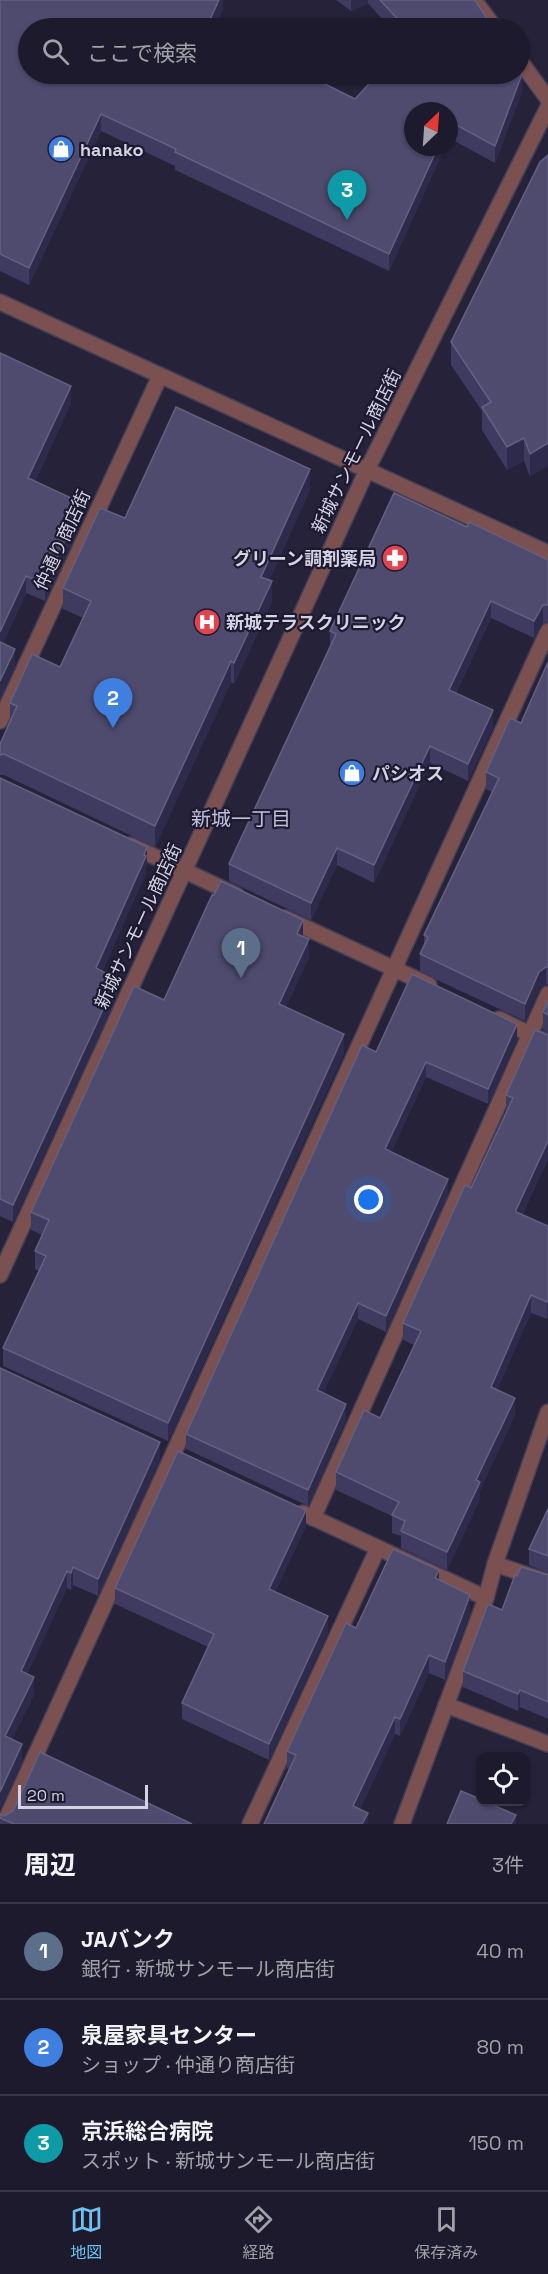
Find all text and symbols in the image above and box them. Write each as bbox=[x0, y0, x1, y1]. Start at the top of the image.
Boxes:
search box bbox=[18, 18, 530, 84]
icon: search bbox=[39, 35, 72, 68]
text: ここで検索 bbox=[87, 39, 197, 67]
north arrow bbox=[404, 102, 458, 156]
shop icon: hanako bbox=[46, 134, 76, 164]
place label: hanako bbox=[80, 138, 144, 161]
pin: 3 bbox=[328, 170, 366, 220]
street label: 新城サンモール商店街 bbox=[306, 365, 406, 537]
street label: 仲通り商店街 bbox=[29, 486, 95, 594]
pharmacy icon: グリーン調剤薬局 bbox=[380, 543, 410, 573]
place label: グリーン調剤薬局 bbox=[233, 547, 376, 570]
hospital icon: 新城テラスクリニック bbox=[192, 607, 222, 637]
place label: 新城テラスクリニック bbox=[226, 611, 406, 634]
pin: 2 bbox=[94, 678, 132, 728]
shop icon: パシオス bbox=[337, 758, 367, 788]
place label: パシオス bbox=[372, 762, 444, 785]
district label: 新城一丁目 bbox=[191, 806, 291, 832]
street label: 新城サンモール商店街 bbox=[90, 840, 186, 1012]
pin: 1 bbox=[222, 928, 260, 978]
your location bbox=[354, 1185, 383, 1214]
map controls bbox=[476, 1752, 530, 1806]
button: locate bbox=[476, 1752, 530, 1806]
scale bar bbox=[18, 1782, 148, 1810]
text: 20 m bbox=[27, 1785, 65, 1806]
text: 周辺 bbox=[24, 1848, 76, 1882]
text: 3件 bbox=[492, 1852, 524, 1878]
text: JAバンク bbox=[81, 1925, 175, 1953]
text: 1 bbox=[39, 1938, 48, 1964]
text: 40 m bbox=[476, 1938, 524, 1964]
text: 銀行 · 新城サンモール商店街 bbox=[81, 1956, 335, 1982]
text: 泉屋家具センター bbox=[81, 2021, 257, 2049]
text: 2 bbox=[38, 2034, 49, 2060]
text: 80 m bbox=[476, 2034, 524, 2060]
text: ショップ · 仲通り商店街 bbox=[81, 2052, 295, 2078]
text: 京浜総合病院 bbox=[81, 2117, 213, 2145]
text: 3 bbox=[37, 2130, 50, 2156]
text: 150 m bbox=[469, 2130, 524, 2156]
text: スポット · 新城サンモール商店街 bbox=[81, 2148, 375, 2174]
tab: 地図 bbox=[70, 2203, 103, 2263]
tab: 経路 bbox=[242, 2203, 275, 2263]
tab: 保存済み bbox=[414, 2203, 478, 2263]

